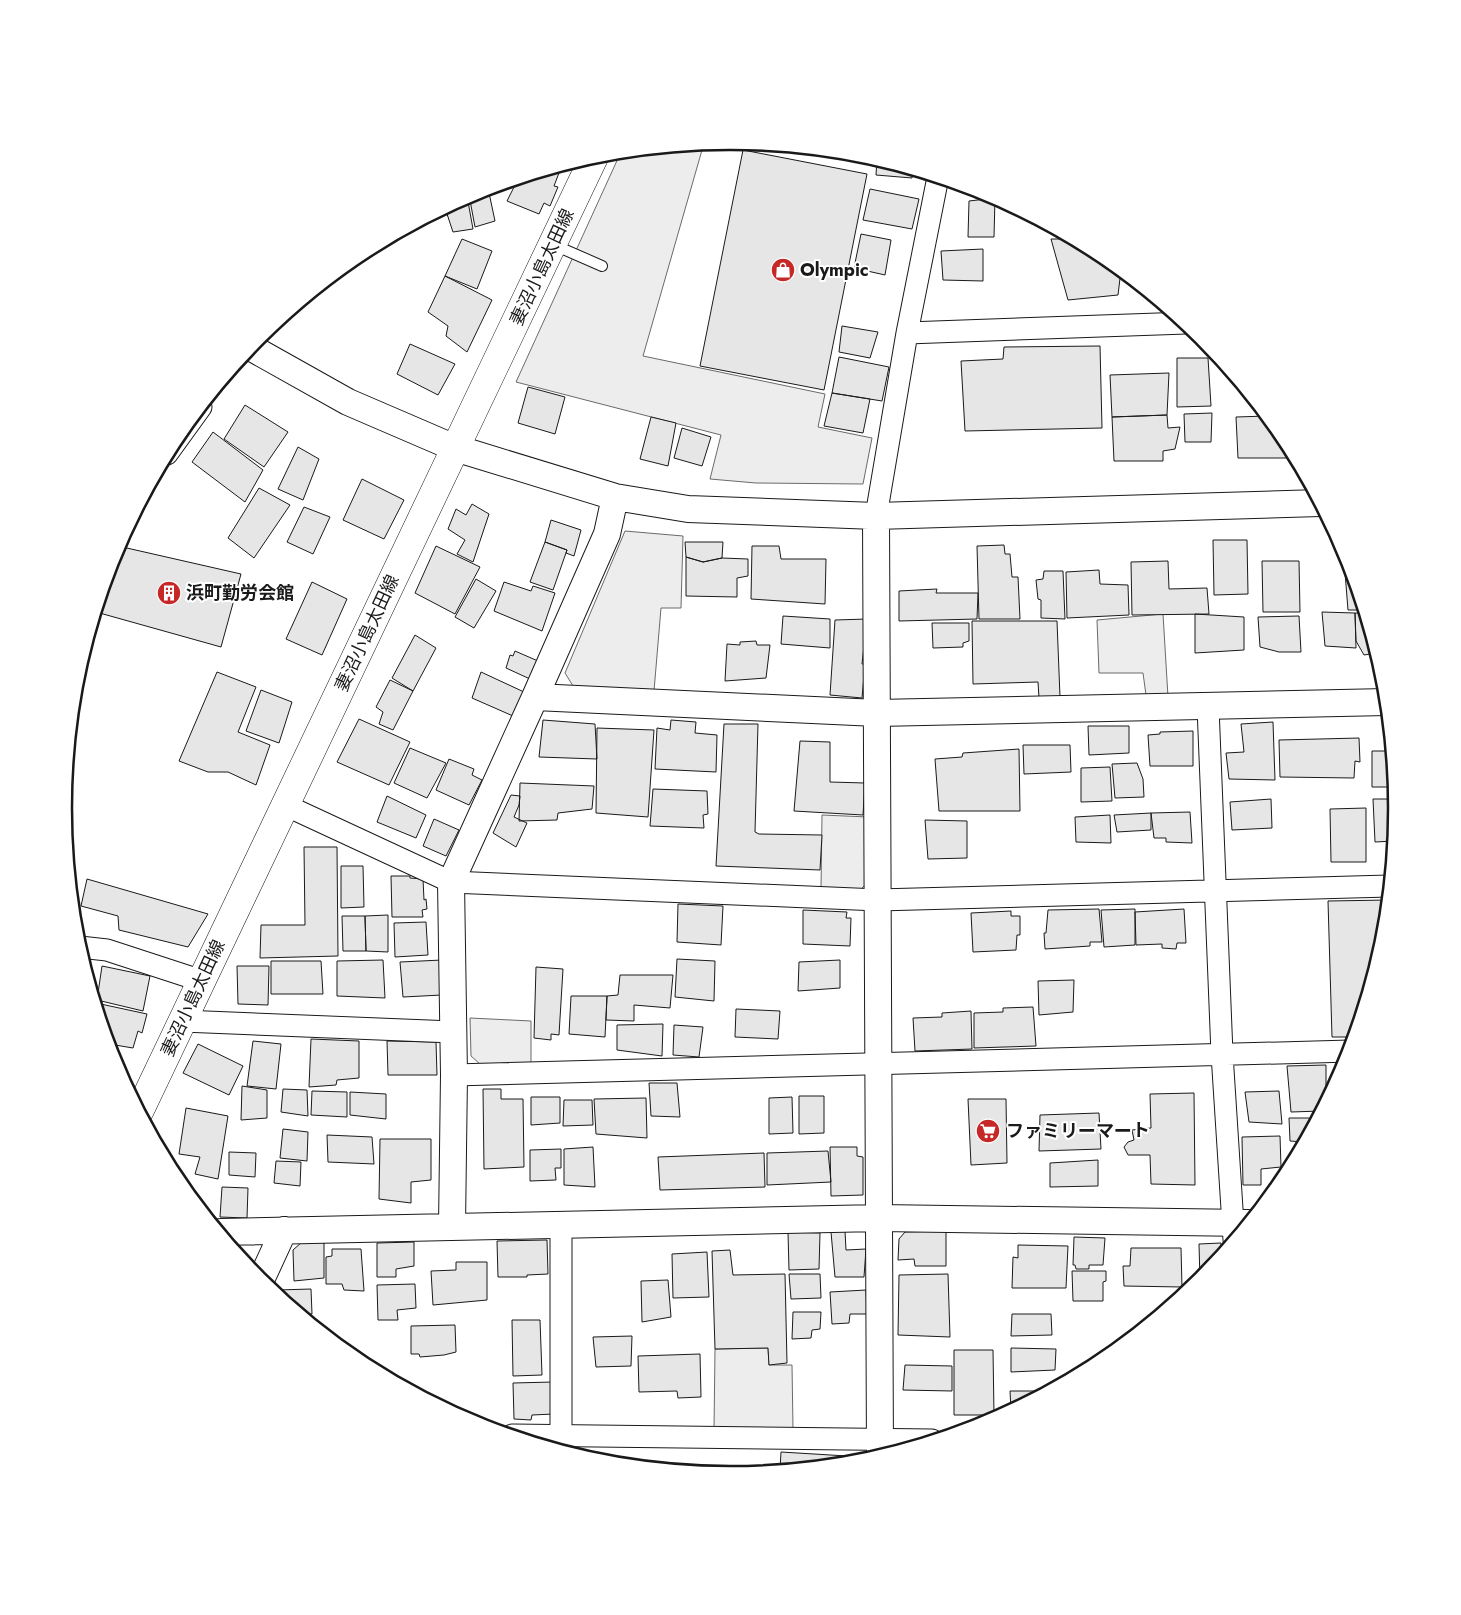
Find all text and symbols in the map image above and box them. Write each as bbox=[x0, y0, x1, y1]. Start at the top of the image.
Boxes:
street label: 妻沼小島太田線 bbox=[504, 204, 580, 330]
shop icon: Olympic bbox=[770, 257, 796, 283]
place label: Olympic bbox=[800, 257, 869, 283]
street label: 妻沼小島太田線 bbox=[329, 570, 405, 696]
building icon: 浜町勤労会館 bbox=[156, 580, 182, 606]
place label: 浜町勤労会館 bbox=[186, 580, 294, 606]
street label: 妻沼小島太田線 bbox=[155, 935, 231, 1061]
supermarket icon: ファミリーマート bbox=[975, 1118, 1001, 1144]
place label: ファミリーマート bbox=[1006, 1118, 1150, 1144]

